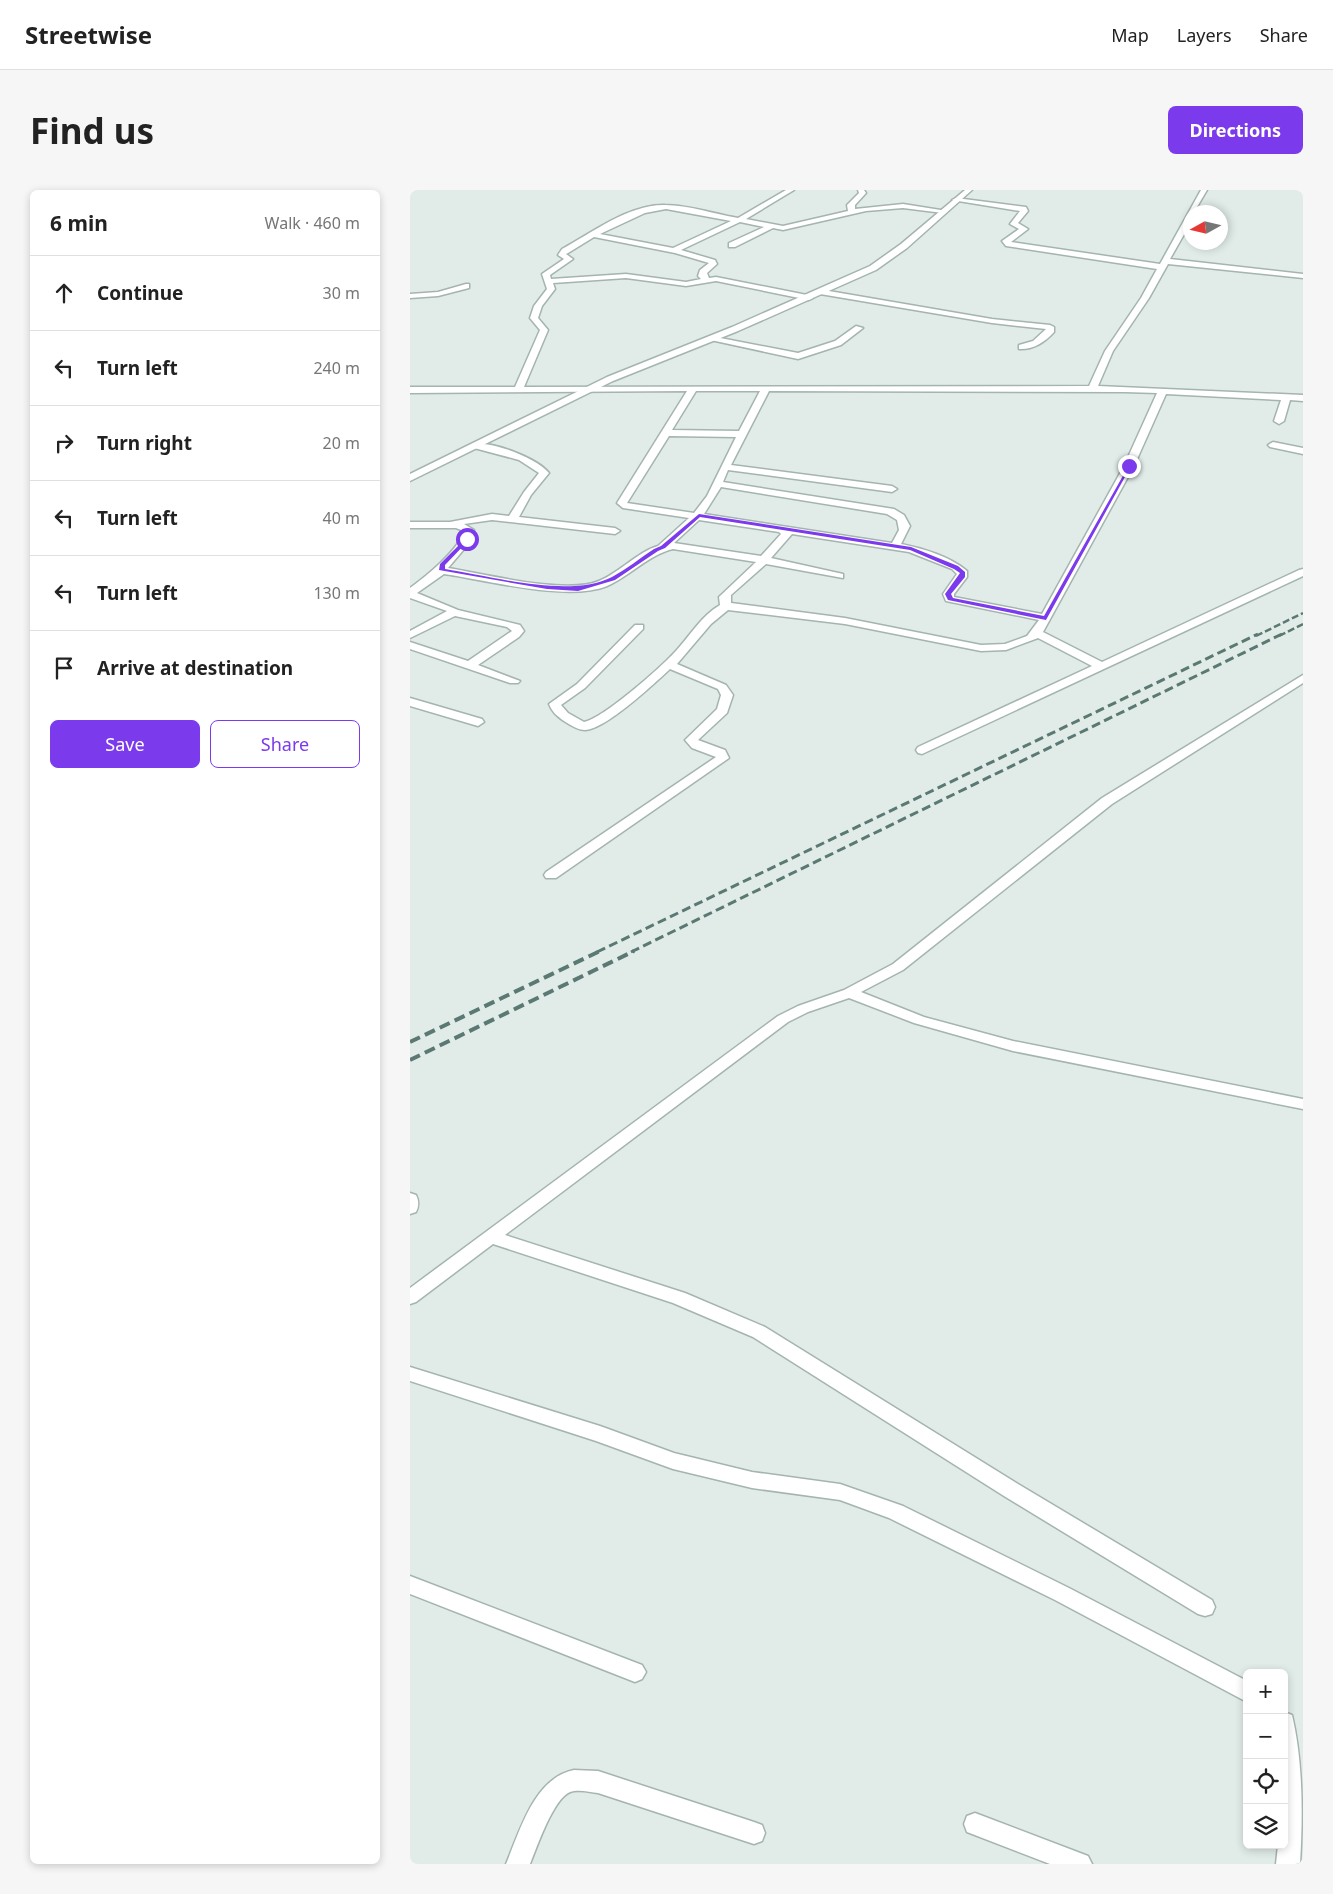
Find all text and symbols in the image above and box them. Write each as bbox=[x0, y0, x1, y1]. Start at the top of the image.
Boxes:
text: Streetwise bbox=[25, 18, 152, 51]
text: Map bbox=[1111, 23, 1149, 47]
text: Layers bbox=[1177, 23, 1232, 47]
text: Share bbox=[1260, 23, 1308, 47]
button: Directions bbox=[1168, 106, 1303, 154]
text: Find us bbox=[30, 107, 154, 154]
north arrow bbox=[1183, 205, 1228, 250]
text: 6 min bbox=[50, 209, 108, 237]
text: Walk · 460 m bbox=[265, 212, 360, 234]
icon: ahead bbox=[50, 279, 78, 307]
text: Continue bbox=[97, 280, 183, 306]
text: 30 m bbox=[323, 282, 360, 304]
icon: left bbox=[50, 354, 78, 382]
text: Turn left bbox=[97, 355, 178, 381]
text: 240 m bbox=[313, 357, 360, 379]
icon: right bbox=[50, 429, 78, 457]
text: Turn right bbox=[97, 430, 192, 456]
text: 20 m bbox=[323, 432, 360, 454]
route end bbox=[1118, 455, 1141, 478]
icon: left bbox=[50, 504, 78, 532]
text: Turn left bbox=[97, 505, 178, 531]
text: 40 m bbox=[323, 507, 360, 529]
route start bbox=[456, 528, 479, 551]
icon: left bbox=[50, 579, 78, 607]
text: Turn left bbox=[97, 580, 178, 606]
text: 130 m bbox=[313, 582, 360, 604]
icon: arrive bbox=[50, 654, 78, 682]
text: Arrive at destination bbox=[97, 655, 293, 681]
button: Save bbox=[50, 720, 200, 768]
button: Share bbox=[210, 720, 360, 768]
map controls bbox=[1243, 1669, 1288, 1849]
button: + bbox=[1243, 1669, 1288, 1714]
button: − bbox=[1243, 1714, 1288, 1759]
button: locate bbox=[1243, 1759, 1288, 1804]
button: layers bbox=[1243, 1804, 1288, 1849]

